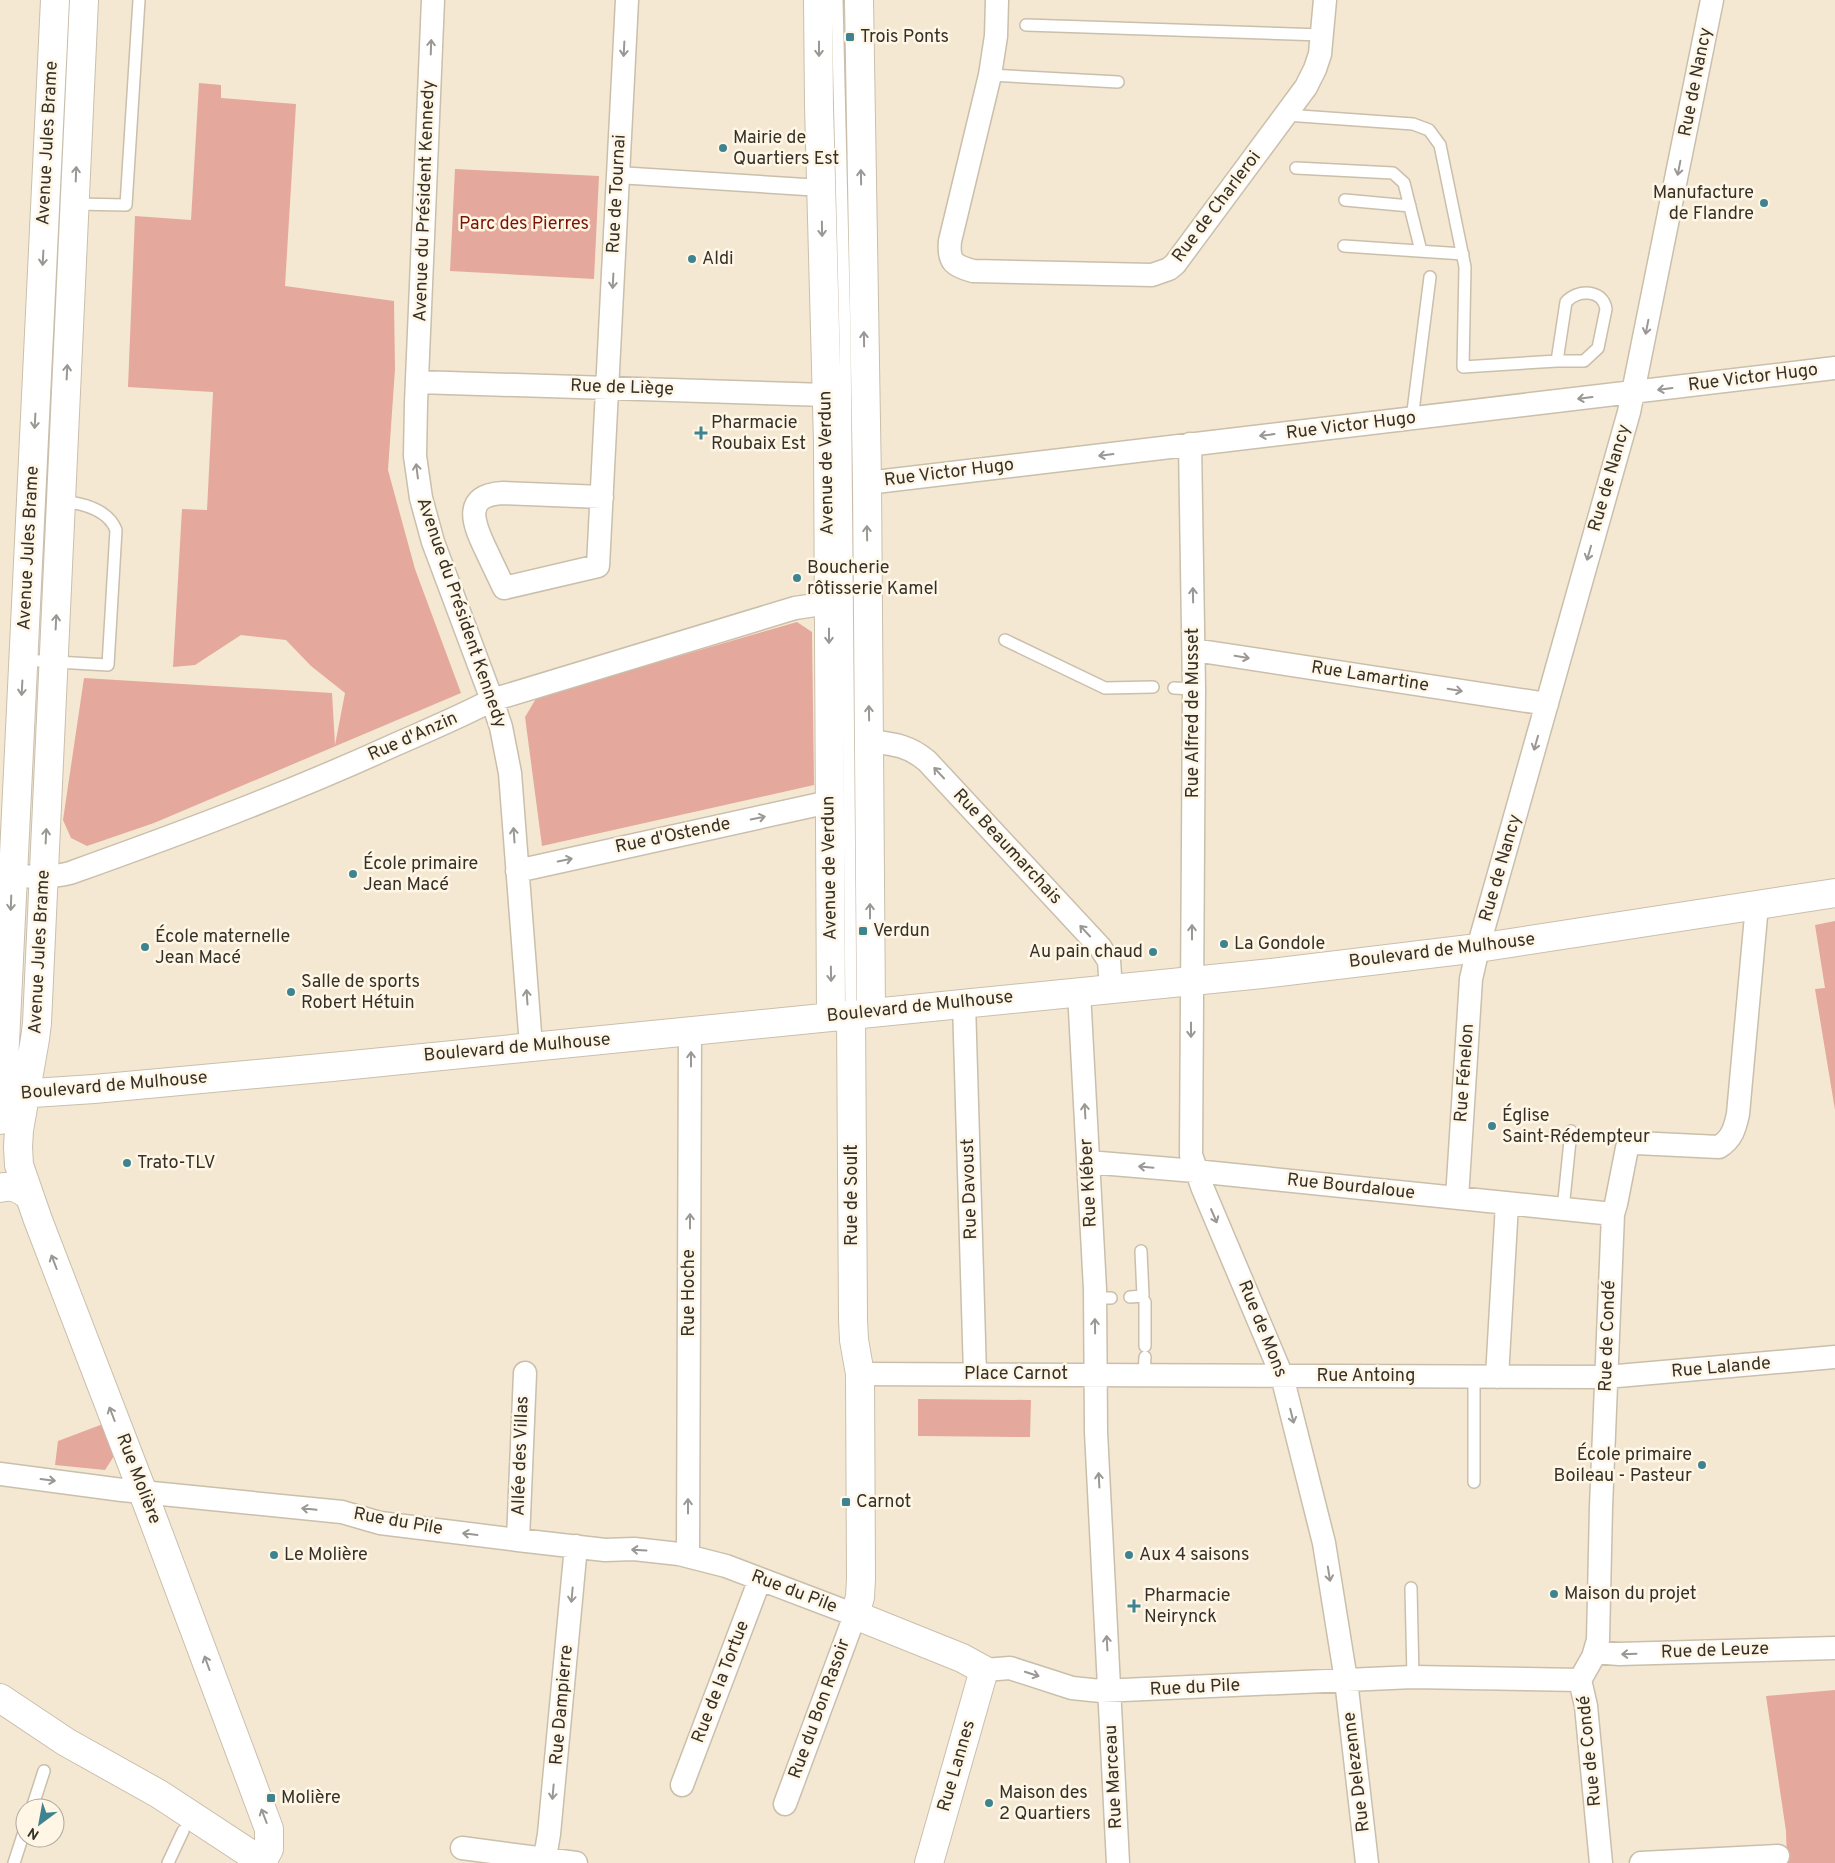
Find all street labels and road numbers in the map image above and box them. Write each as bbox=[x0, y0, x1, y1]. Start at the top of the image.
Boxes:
street label: Rue de Nancy bbox=[1674, 25, 1718, 139]
street label: Avenue Jules Brame bbox=[32, 60, 64, 226]
street label: Avenue du Président Kennedy bbox=[409, 80, 441, 322]
street label: Rue de Tournai bbox=[602, 134, 632, 254]
street label: Rue de Charleroi bbox=[1168, 147, 1266, 267]
street label: Rue Victor Hugo bbox=[1687, 359, 1819, 397]
street label: Rue de Liège bbox=[570, 375, 674, 401]
street label: Avenue de Verdun bbox=[814, 390, 840, 536]
street label: Rue Victor Hugo bbox=[1285, 407, 1417, 445]
street label: Rue de Nancy bbox=[1584, 422, 1636, 534]
street label: Rue Victor Hugo bbox=[883, 454, 1015, 492]
street label: Avenue Jules Brame bbox=[13, 465, 45, 631]
street label: Avenue du Président Kennedy bbox=[411, 495, 511, 731]
street label: Rue Alfred de Musset bbox=[1182, 628, 1205, 798]
street label: Rue Lamartine bbox=[1310, 656, 1430, 698]
street label: Rue d'Anzin bbox=[365, 707, 461, 767]
street label: Rue Beaumarchais bbox=[947, 784, 1067, 910]
street label: Avenue de Verdun bbox=[817, 795, 843, 941]
street label: Rue de Nancy bbox=[1475, 812, 1527, 924]
street label: Rue d'Ostende bbox=[613, 813, 733, 859]
street label: Avenue Jules Brame bbox=[24, 869, 56, 1035]
street label: Boulevard de Mulhouse bbox=[1348, 928, 1536, 974]
street label: Boulevard de Mulhouse bbox=[826, 986, 1014, 1028]
street label: Rue Fénelon bbox=[1450, 1023, 1480, 1123]
street label: Boulevard de Mulhouse bbox=[423, 1028, 611, 1068]
street label: Boulevard de Mulhouse bbox=[20, 1066, 208, 1106]
street label: Rue Davoust bbox=[957, 1138, 983, 1240]
street label: Rue Kléber bbox=[1075, 1138, 1103, 1228]
street label: Rue de Soult bbox=[841, 1144, 864, 1246]
street label: Rue Bourdaloue bbox=[1286, 1169, 1416, 1205]
street label: Rue Hoche bbox=[678, 1249, 701, 1337]
street label: Rue de Mons bbox=[1232, 1277, 1292, 1381]
street label: Rue de Condé bbox=[1595, 1280, 1621, 1392]
street label: Rue Lalande bbox=[1670, 1352, 1772, 1384]
street label: Place Carnot bbox=[964, 1363, 1068, 1386]
street label: Rue Antoing bbox=[1317, 1365, 1415, 1388]
street label: Allée des Villas bbox=[507, 1395, 535, 1517]
street label: Rue Molière bbox=[110, 1430, 166, 1528]
street label: Rue du Pile bbox=[351, 1503, 445, 1541]
street label: Rue du Pile bbox=[748, 1565, 840, 1619]
street label: Rue de la Tortue bbox=[687, 1617, 755, 1747]
street label: Rue du Bon Rasoir bbox=[784, 1636, 856, 1782]
street label: Rue de Leuze bbox=[1661, 1638, 1769, 1664]
street label: Rue Dampierre bbox=[545, 1644, 579, 1766]
street label: Rue du Pile bbox=[1149, 1674, 1241, 1702]
street label: Rue de Condé bbox=[1573, 1694, 1607, 1808]
street label: Rue Delezenne bbox=[1338, 1711, 1376, 1833]
street label: Rue Lannes bbox=[933, 1718, 981, 1814]
street label: Rue Marceau bbox=[1100, 1724, 1128, 1830]

